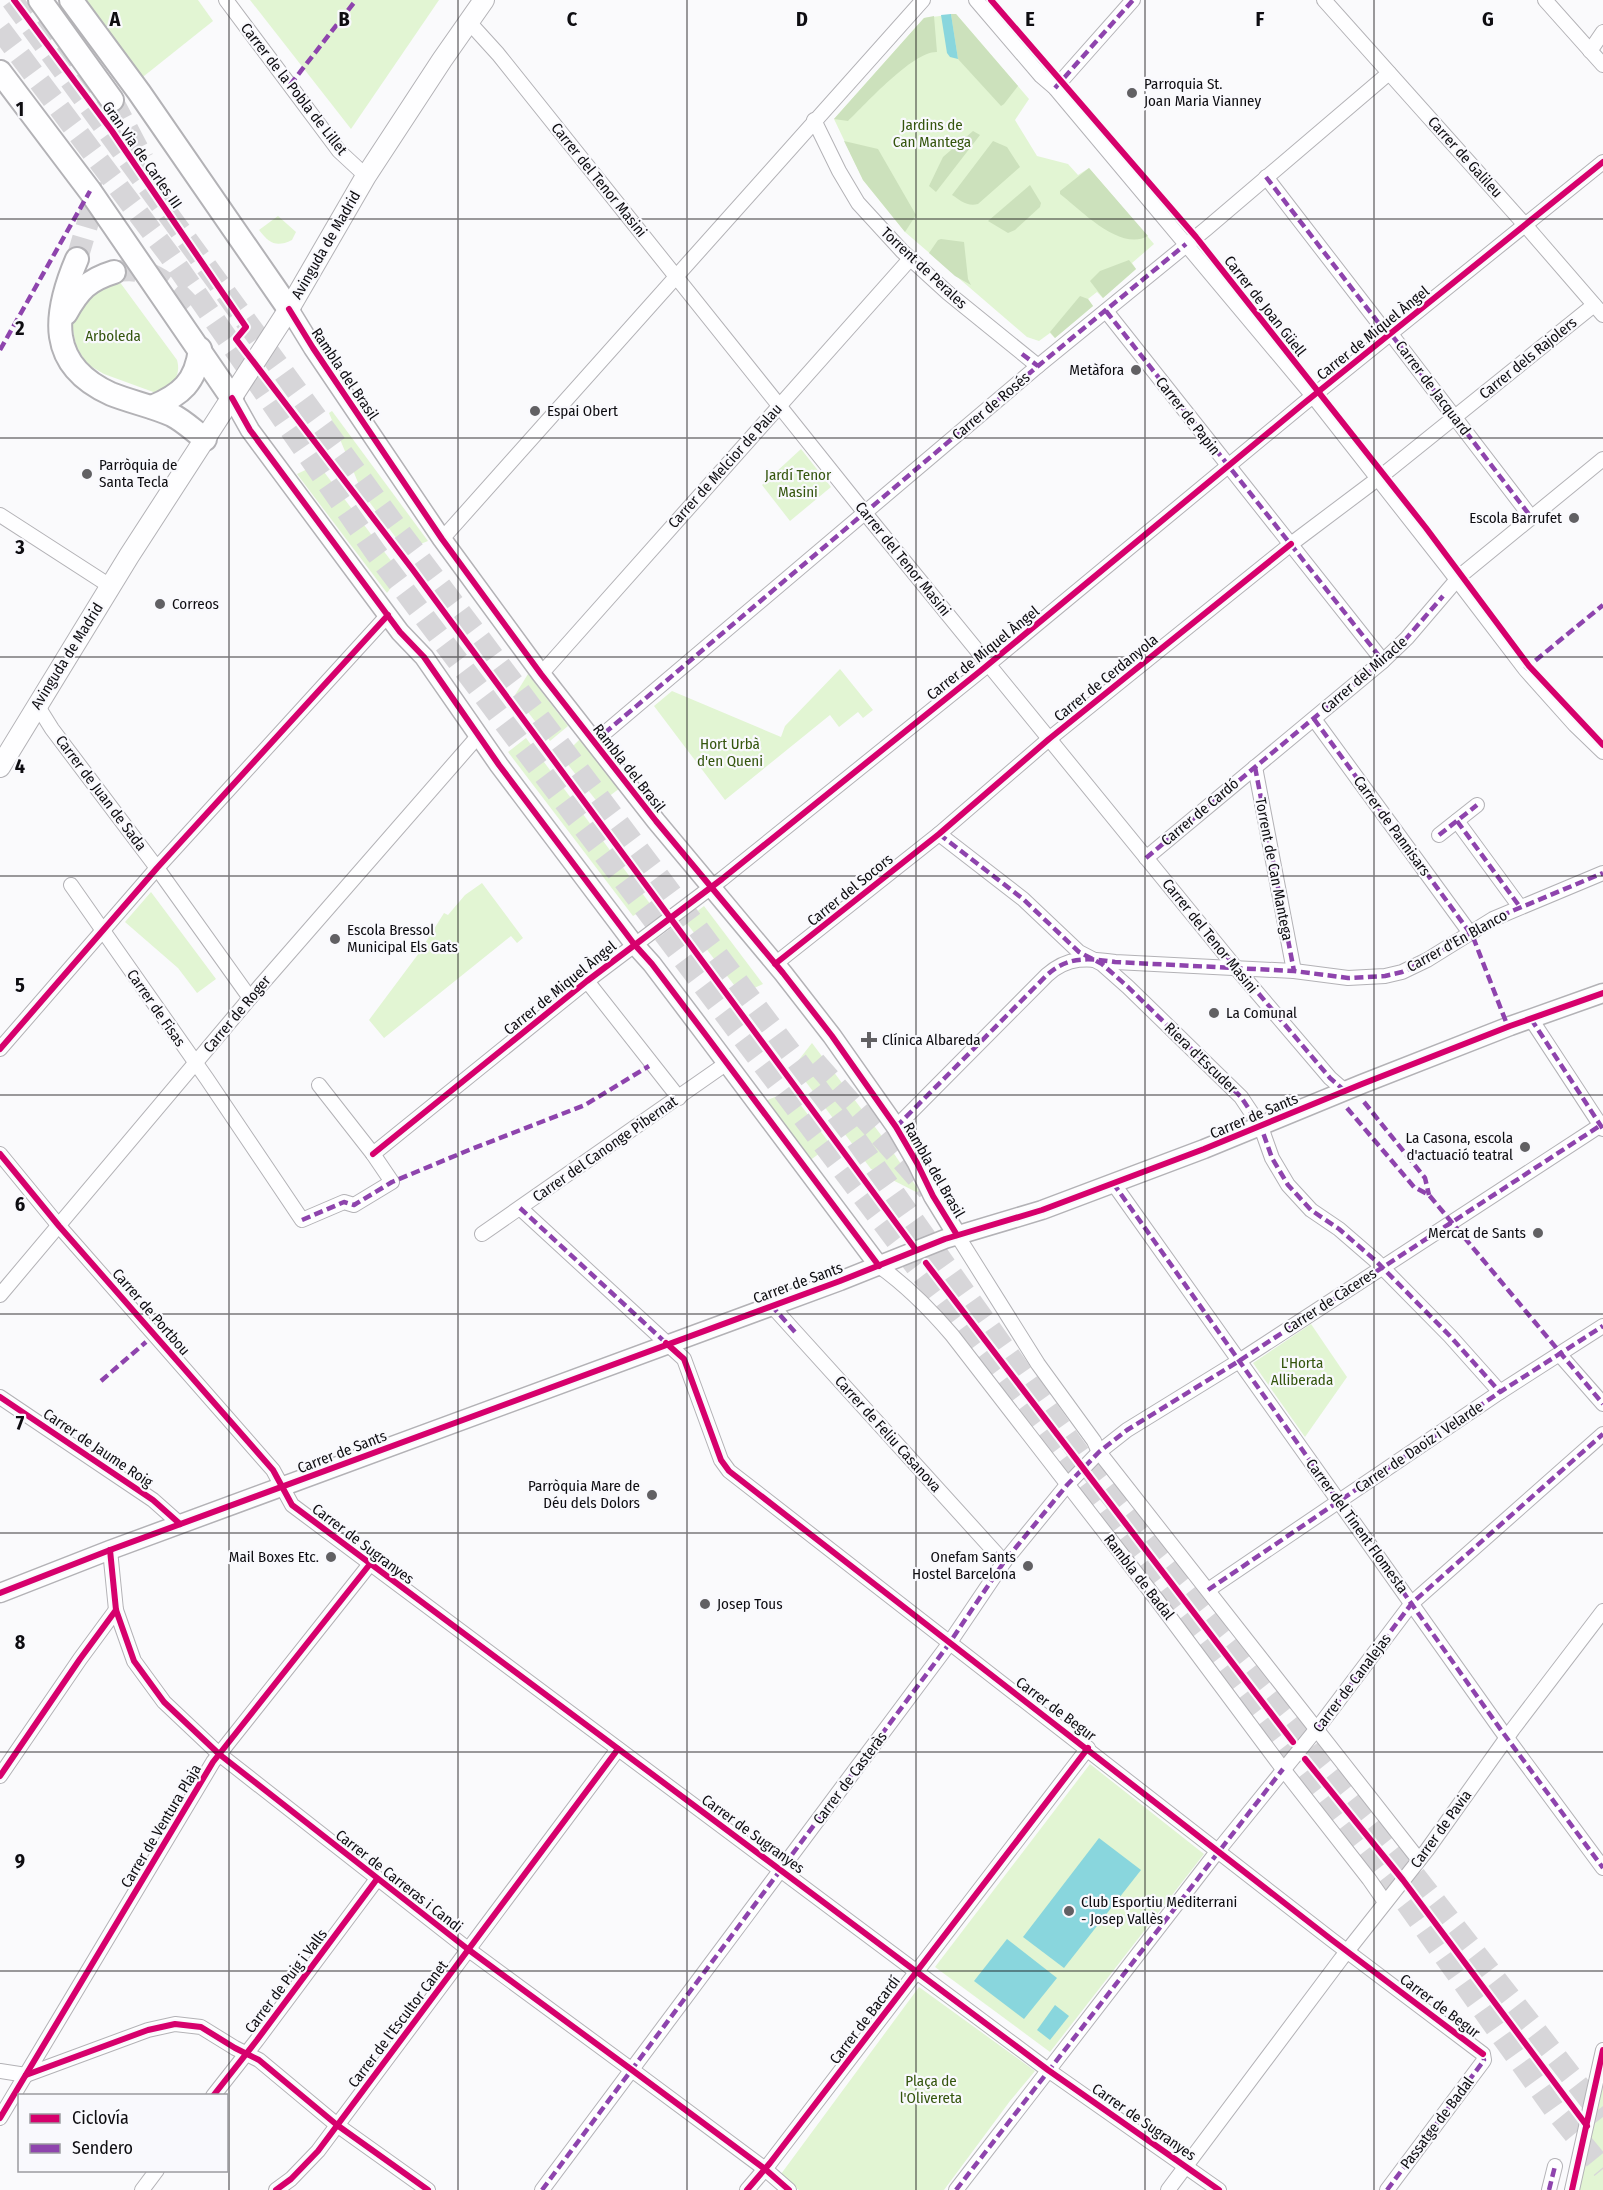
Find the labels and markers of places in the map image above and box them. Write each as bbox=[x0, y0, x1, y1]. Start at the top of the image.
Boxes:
place label: Parroquia St. Joan Maria Vianney bbox=[1144, 75, 1261, 110]
marker: Parroquia St. Joan Maria Vianney bbox=[1125, 86, 1139, 100]
place label: Metàfora bbox=[1069, 361, 1124, 379]
marker: Metàfora bbox=[1129, 363, 1143, 377]
place label: Espai Obert bbox=[547, 402, 618, 420]
marker: Espai Obert bbox=[528, 404, 542, 418]
place label: Parròquia de Santa Tecla bbox=[99, 456, 177, 491]
marker: Parròquia de Santa Tecla bbox=[80, 467, 94, 481]
place label: Escola Barrufet bbox=[1469, 509, 1562, 527]
marker: Escola Barrufet bbox=[1567, 511, 1581, 525]
place label: Correos bbox=[172, 595, 219, 613]
marker: Correos bbox=[153, 597, 167, 611]
place label: Escola Bressol Municipal Els Gats bbox=[347, 921, 458, 956]
marker: Escola Bressol Municipal Els Gats bbox=[328, 932, 342, 946]
place label: La Comunal bbox=[1226, 1004, 1297, 1022]
marker: La Comunal bbox=[1207, 1006, 1221, 1020]
marker: Clínica Albareda bbox=[860, 1031, 878, 1049]
place label: Clínica Albareda bbox=[882, 1031, 981, 1049]
place label: La Casona, escola d'actuació teatral bbox=[1406, 1129, 1513, 1164]
marker: La Casona, escola d'actuació teatral bbox=[1518, 1140, 1532, 1154]
place label: Mercat de Sants bbox=[1428, 1224, 1526, 1242]
marker: Mercat de Sants bbox=[1531, 1226, 1545, 1240]
place label: Parròquia Mare de Déu dels Dolors bbox=[528, 1477, 640, 1512]
marker: Parròquia Mare de Déu dels Dolors bbox=[645, 1488, 659, 1502]
place label: Mail Boxes Etc. bbox=[229, 1548, 319, 1566]
place label: Onefam Sants Hostel Barcelona bbox=[912, 1548, 1016, 1583]
marker: Mail Boxes Etc. bbox=[324, 1550, 338, 1564]
marker: Onefam Sants Hostel Barcelona bbox=[1021, 1559, 1035, 1573]
place label: Josep Tous bbox=[717, 1595, 783, 1613]
marker: Josep Tous bbox=[698, 1597, 712, 1611]
place label: Club Esportiu Mediterrani - Josep Vallès bbox=[1081, 1893, 1237, 1928]
marker: Club Esportiu Mediterrani - Josep Vallès bbox=[1062, 1904, 1076, 1918]

